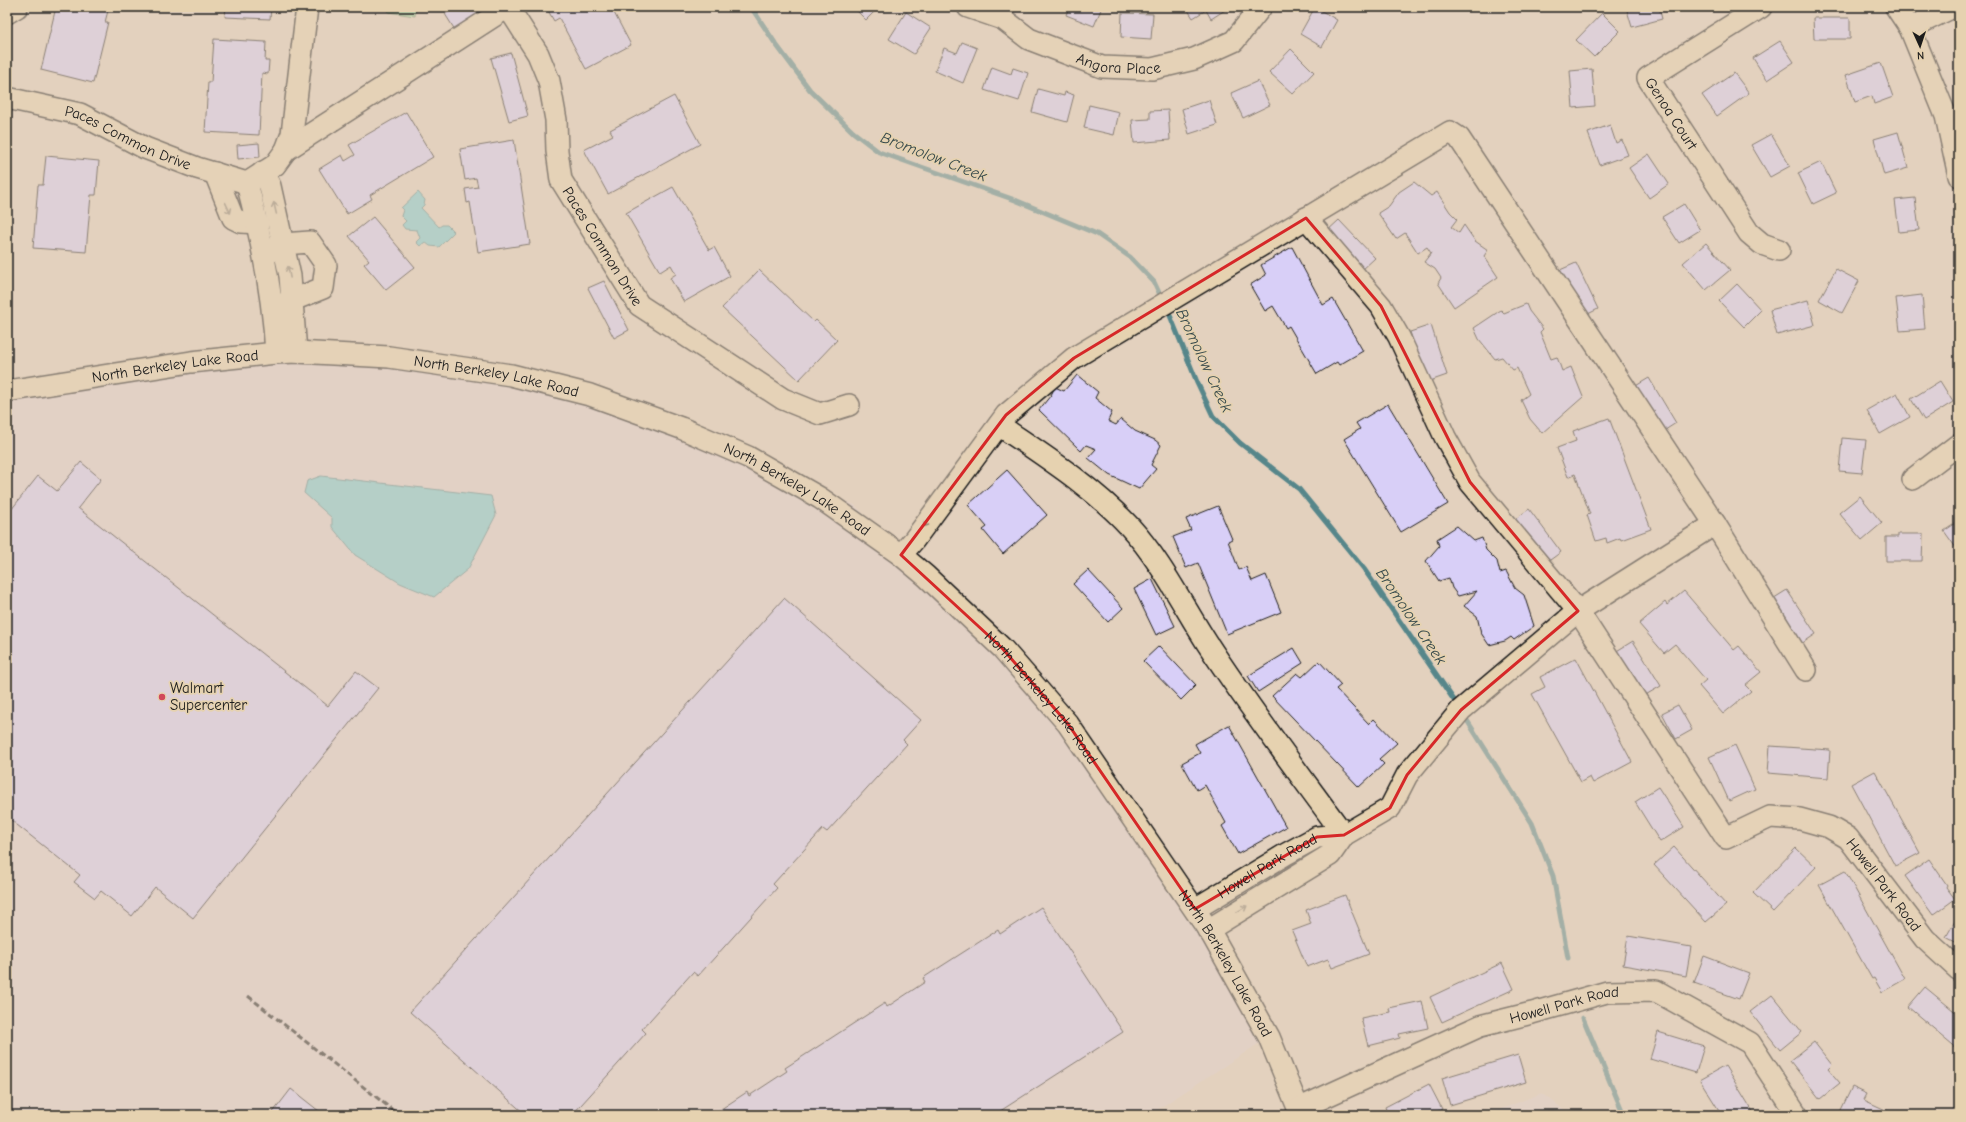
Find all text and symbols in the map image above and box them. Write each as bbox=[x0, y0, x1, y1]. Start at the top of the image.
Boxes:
north arrow bbox=[1900, 26, 1940, 66]
street label: Angora Place bbox=[1074, 49, 1163, 78]
text: N bbox=[1917, 49, 1924, 62]
street label: Genoa Court bbox=[1641, 74, 1702, 154]
street label: Paces Common Drive bbox=[63, 102, 194, 174]
water label: Bromolow Creek bbox=[878, 128, 989, 186]
street label: Paces Common Drive bbox=[558, 183, 647, 310]
one-way arrow bbox=[225, 201, 232, 213]
one-way arrow bbox=[271, 201, 278, 214]
one-way arrow bbox=[284, 265, 292, 278]
water label: Bromolow Creek bbox=[1172, 306, 1236, 415]
street label: North Berkeley Lake Road bbox=[91, 346, 259, 386]
street label: North Berkeley Lake Road bbox=[413, 352, 581, 401]
street label: North Berkeley Lake Road bbox=[721, 439, 874, 540]
one-way arrow bbox=[923, 516, 932, 527]
water label: Bromolow Creek bbox=[1372, 565, 1450, 668]
street label: North Berkeley Lake Road bbox=[981, 627, 1102, 767]
place label: Walmart Supercenter bbox=[170, 679, 247, 714]
marker: Walmart Supercenter bbox=[157, 692, 167, 702]
street label: Howell Park Road bbox=[1214, 830, 1320, 902]
street label: Howell Park Road bbox=[1842, 835, 1925, 935]
street label: North Berkeley Lake Road bbox=[1175, 886, 1276, 1040]
one-way arrow bbox=[1236, 905, 1247, 914]
street label: Howell Park Road bbox=[1508, 983, 1619, 1027]

